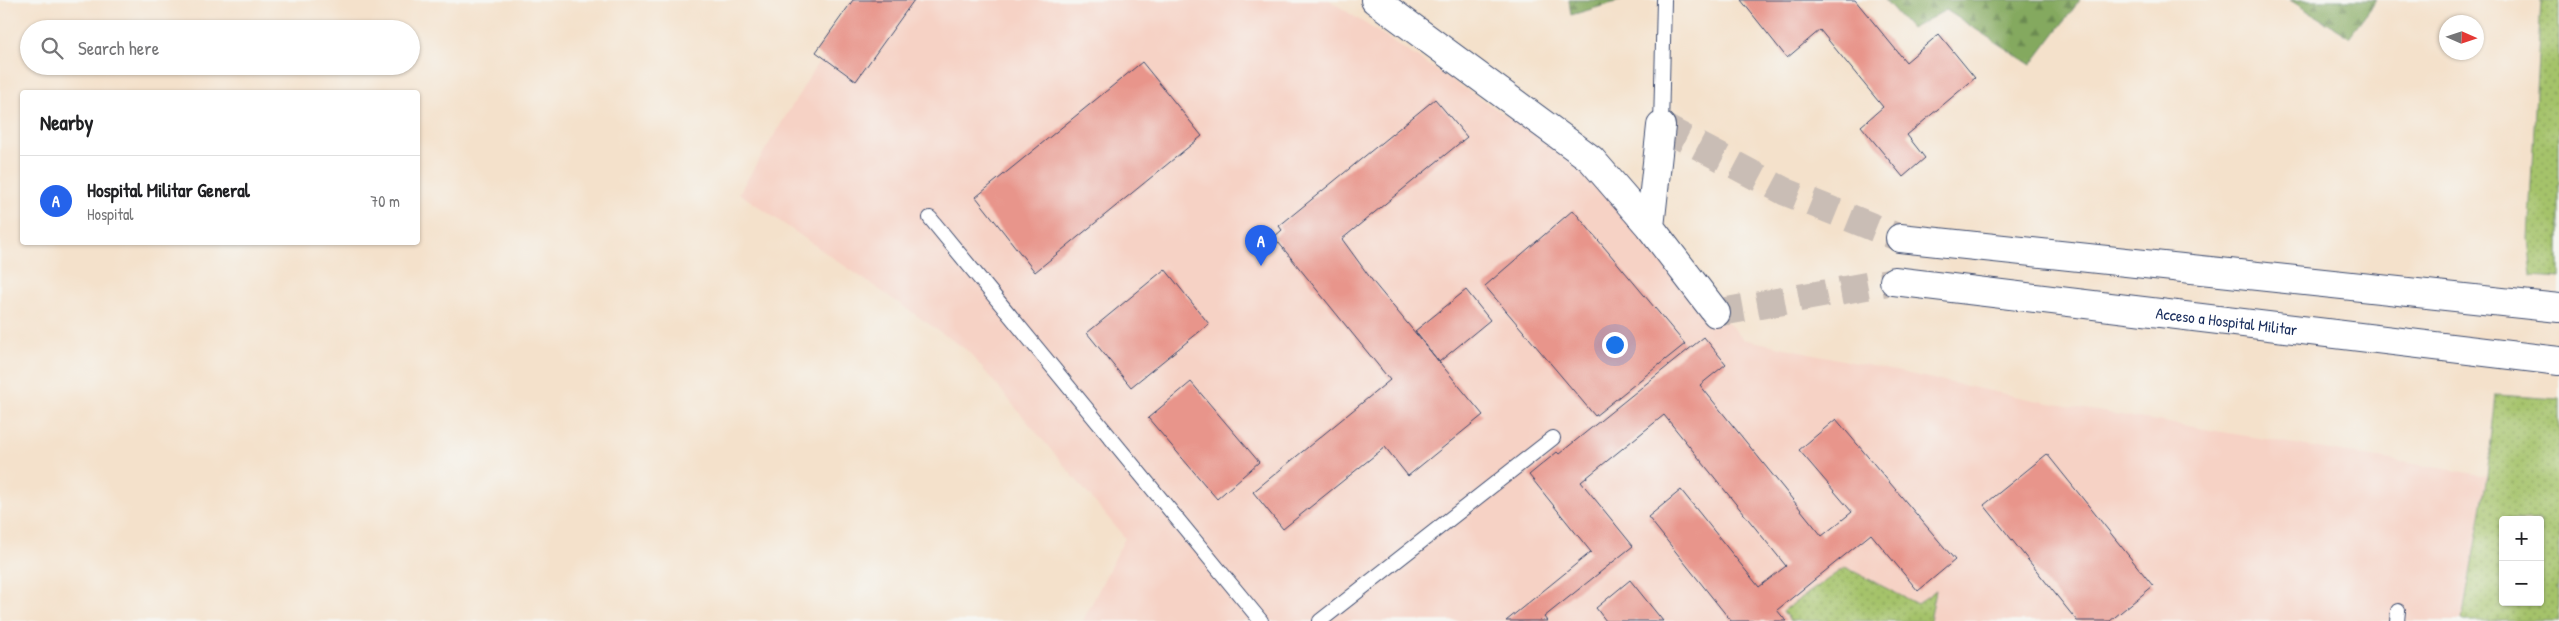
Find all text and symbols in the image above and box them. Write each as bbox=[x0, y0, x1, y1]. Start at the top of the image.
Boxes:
north arrow bbox=[2439, 15, 2484, 60]
search box bbox=[20, 20, 420, 75]
icon: search bbox=[38, 34, 66, 62]
text: Search here bbox=[78, 35, 159, 61]
text: Nearby bbox=[40, 108, 93, 137]
text: Hospital Militar General bbox=[87, 177, 250, 203]
text: A bbox=[52, 190, 60, 212]
text: 70 m bbox=[370, 190, 400, 212]
text: Hospital bbox=[87, 203, 134, 225]
pin: A bbox=[1245, 225, 1277, 266]
street label: Acceso a Hospital Militar bbox=[2155, 302, 2299, 340]
your location bbox=[1602, 332, 1628, 358]
map controls bbox=[2499, 516, 2544, 606]
button: + bbox=[2499, 516, 2544, 561]
button: − bbox=[2499, 561, 2544, 606]

